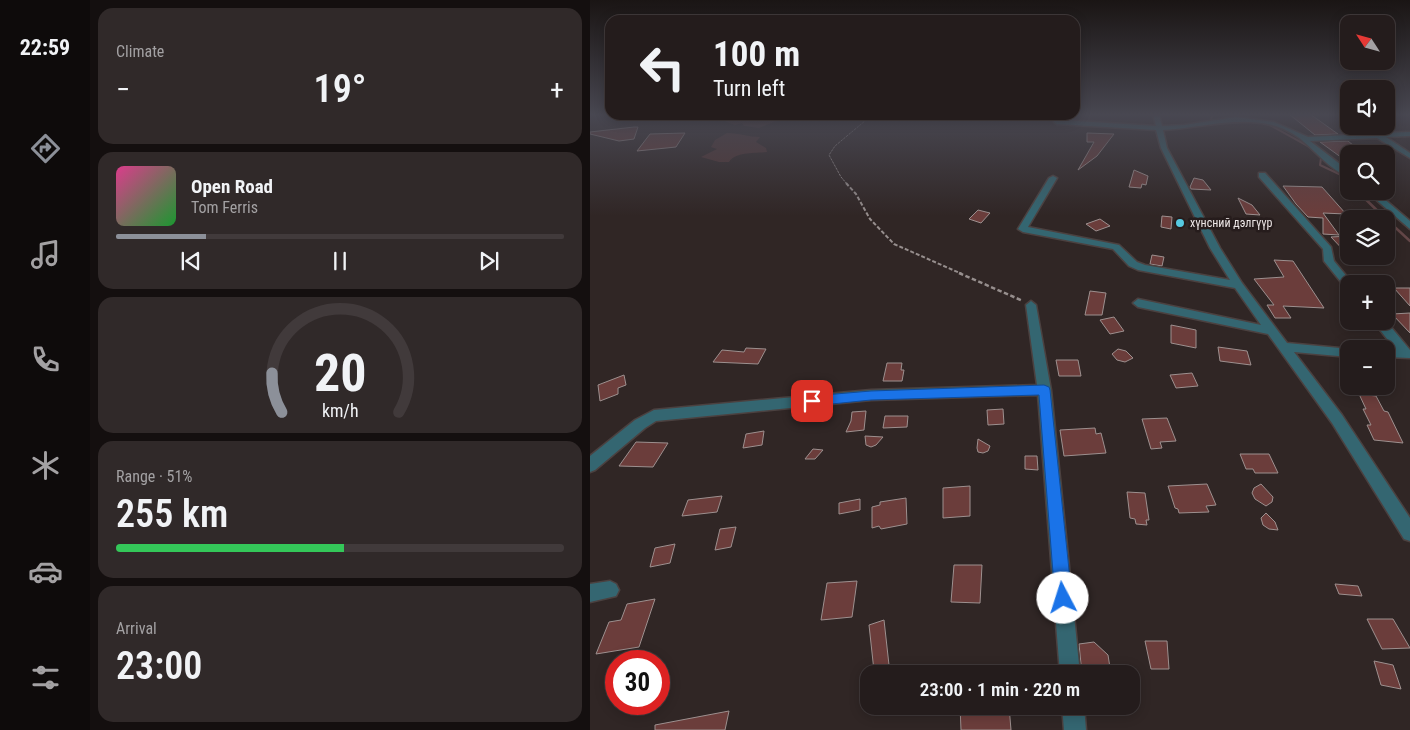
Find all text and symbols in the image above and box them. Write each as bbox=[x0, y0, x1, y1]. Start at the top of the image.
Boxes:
north arrow bbox=[1340, 15, 1395, 70]
map controls bbox=[1340, 15, 1395, 395]
text: 100 m bbox=[713, 34, 800, 75]
text: 22:59 bbox=[20, 35, 70, 60]
icon: left bbox=[630, 35, 695, 100]
text: Climate bbox=[116, 42, 164, 61]
text: 19° bbox=[314, 67, 366, 111]
text: − bbox=[116, 73, 130, 106]
text: + bbox=[550, 73, 564, 106]
text: Turn left bbox=[713, 76, 785, 101]
button: sound bbox=[1340, 80, 1395, 135]
icon: directions bbox=[28, 131, 63, 166]
button: search bbox=[1340, 145, 1395, 200]
text: Open Road bbox=[191, 175, 273, 198]
text: Tom Ferris bbox=[191, 198, 258, 217]
button: layers bbox=[1340, 210, 1395, 265]
place label: хүнсний дэлгүүр bbox=[1190, 216, 1273, 230]
marker: хүнсний дэлгүүр bbox=[1174, 217, 1186, 229]
icon: music bbox=[28, 237, 63, 272]
icon: previous bbox=[177, 247, 205, 275]
icon: pause bbox=[326, 247, 354, 275]
icon: next bbox=[475, 247, 503, 275]
button: + bbox=[1340, 275, 1395, 330]
button: − bbox=[1340, 340, 1395, 395]
icon: phone bbox=[28, 342, 63, 377]
text: 20 bbox=[314, 343, 366, 404]
pin bbox=[791, 380, 833, 422]
icon: arrive bbox=[798, 387, 826, 415]
text: km/h bbox=[322, 400, 358, 421]
icon: climate bbox=[28, 448, 63, 483]
text: Range · 51% bbox=[116, 467, 192, 486]
text: 255 km bbox=[116, 492, 228, 536]
icon: car bbox=[28, 554, 63, 589]
position arrow bbox=[1036, 571, 1088, 623]
text: Arrival bbox=[116, 619, 157, 638]
text: 23:00 bbox=[116, 644, 202, 688]
speed limit sign: 30 bbox=[605, 650, 670, 715]
icon: filters bbox=[28, 660, 63, 695]
text: 23:00 · 1 min · 220 m bbox=[920, 678, 1080, 701]

